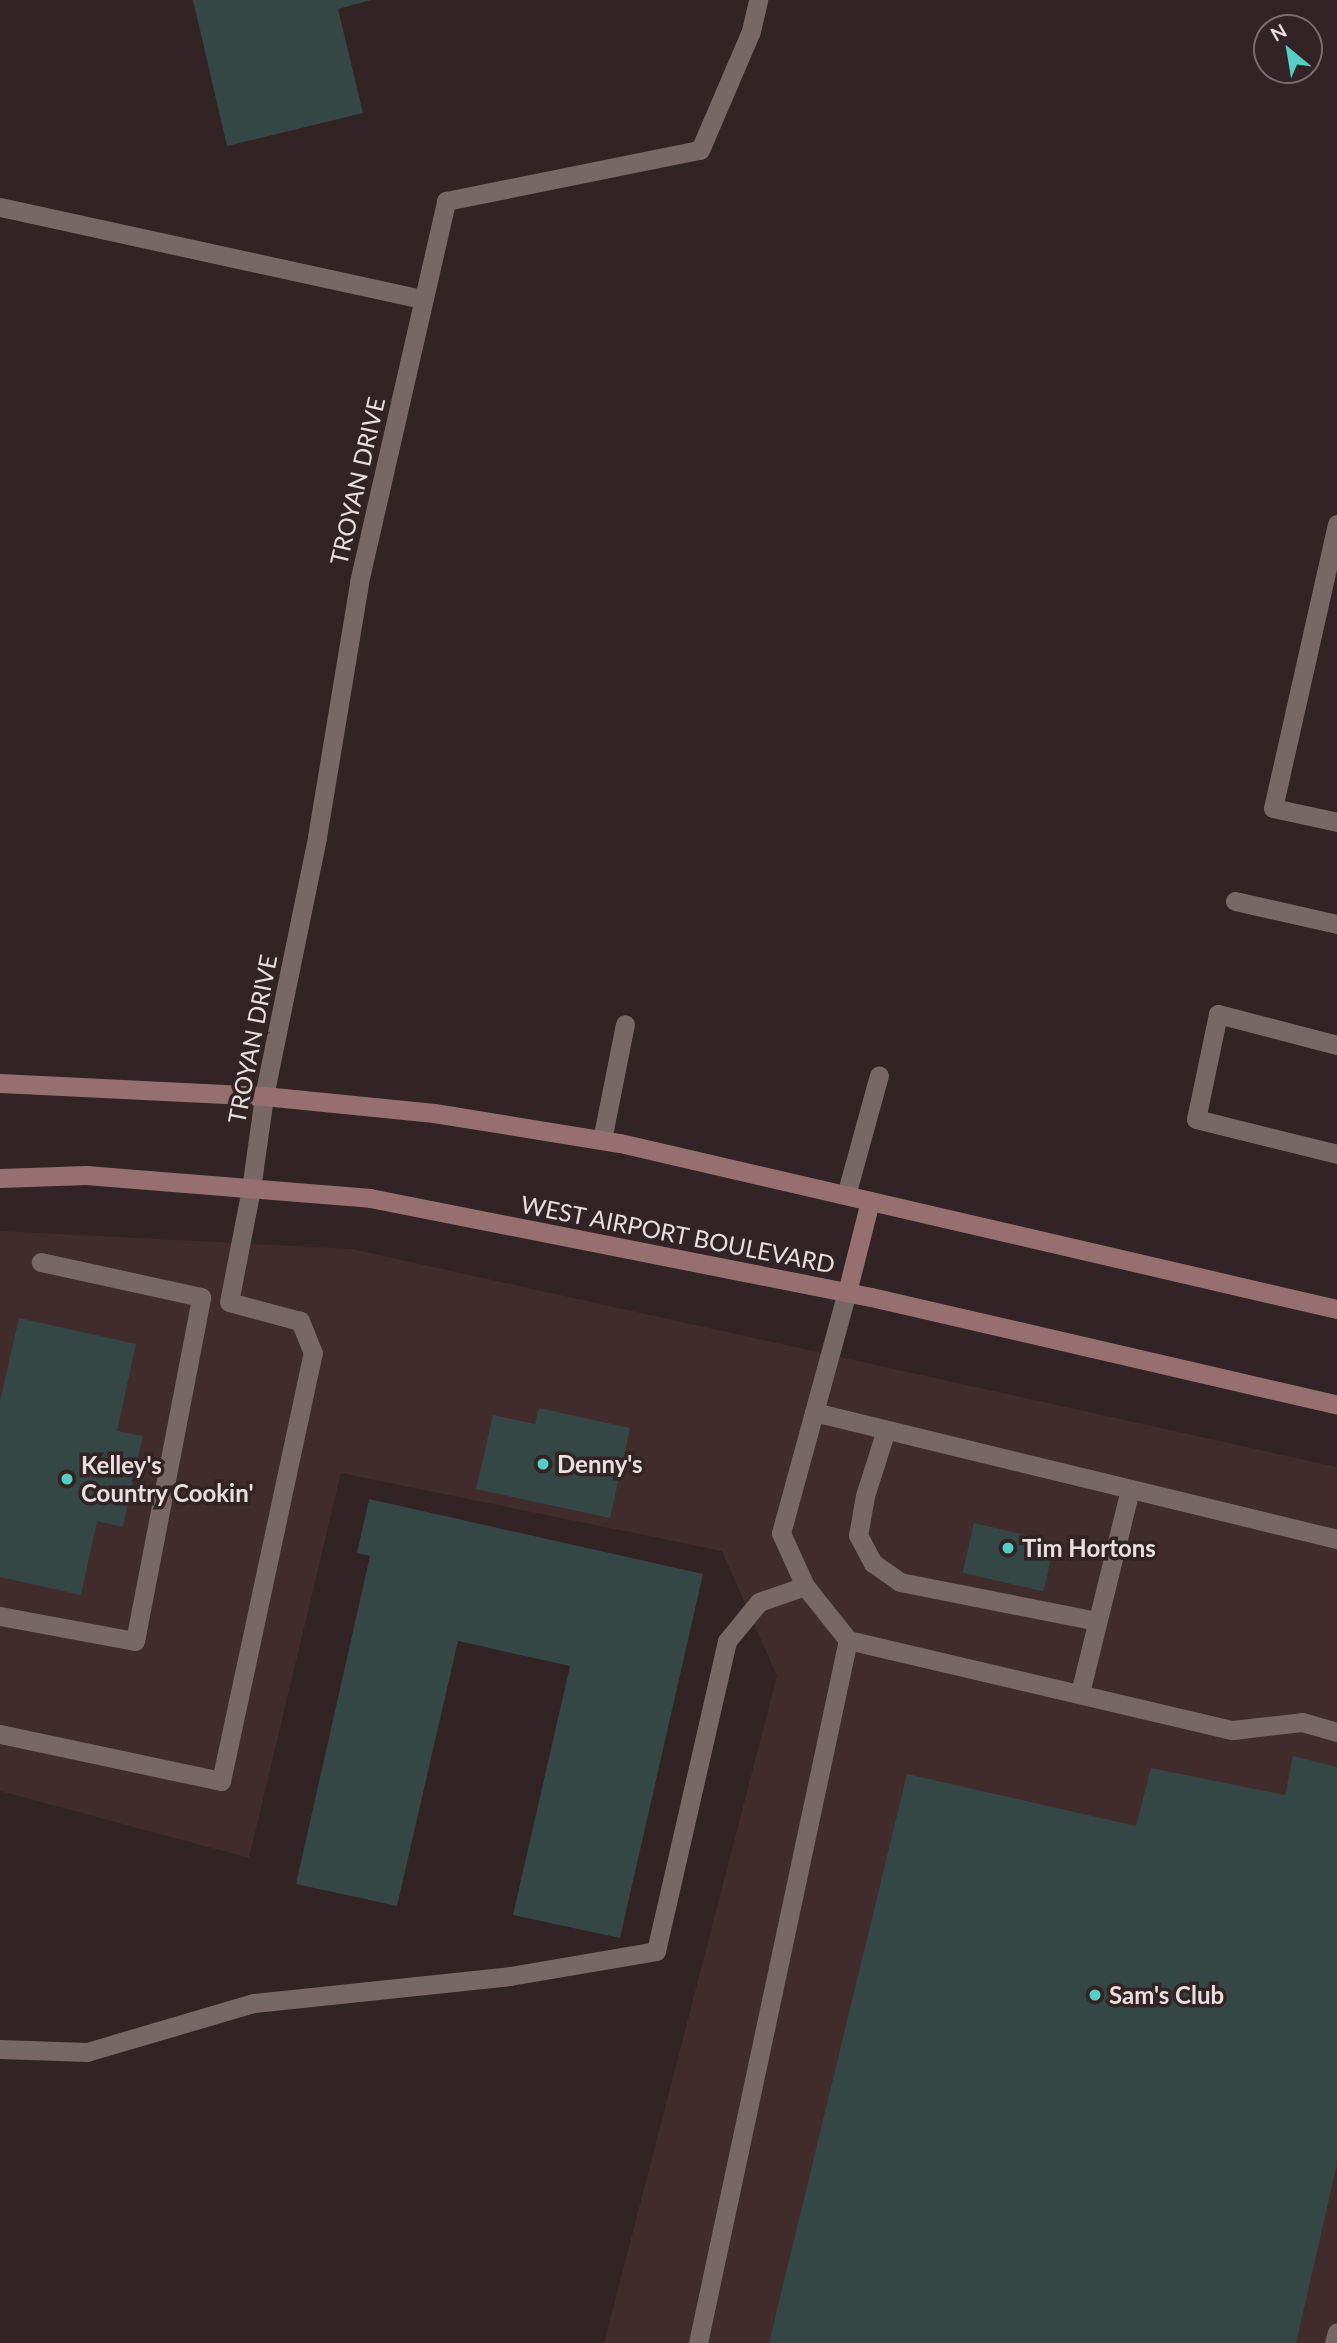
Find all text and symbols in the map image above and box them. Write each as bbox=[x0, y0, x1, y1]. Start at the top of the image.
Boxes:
north arrow bbox=[1253, 14, 1323, 84]
text: N bbox=[1266, 18, 1290, 46]
street label: TROYAN DRIVE bbox=[324, 394, 390, 568]
street label: TROYAN DRIVE bbox=[222, 952, 282, 1126]
street label: WEST AIRPORT BOULEVARD bbox=[517, 1189, 839, 1279]
place label: Denny's bbox=[557, 1450, 643, 1478]
place label: Kelley's Country Cookin' bbox=[81, 1451, 254, 1507]
marker: Denny's bbox=[535, 1456, 551, 1472]
marker: Kelley's Country Cookin' bbox=[59, 1471, 75, 1487]
place label: Tim Hortons bbox=[1022, 1534, 1156, 1562]
marker: Tim Hortons bbox=[1000, 1540, 1016, 1556]
place label: Sam's Club bbox=[1109, 1981, 1224, 2009]
marker: Sam's Club bbox=[1087, 1987, 1103, 2003]

